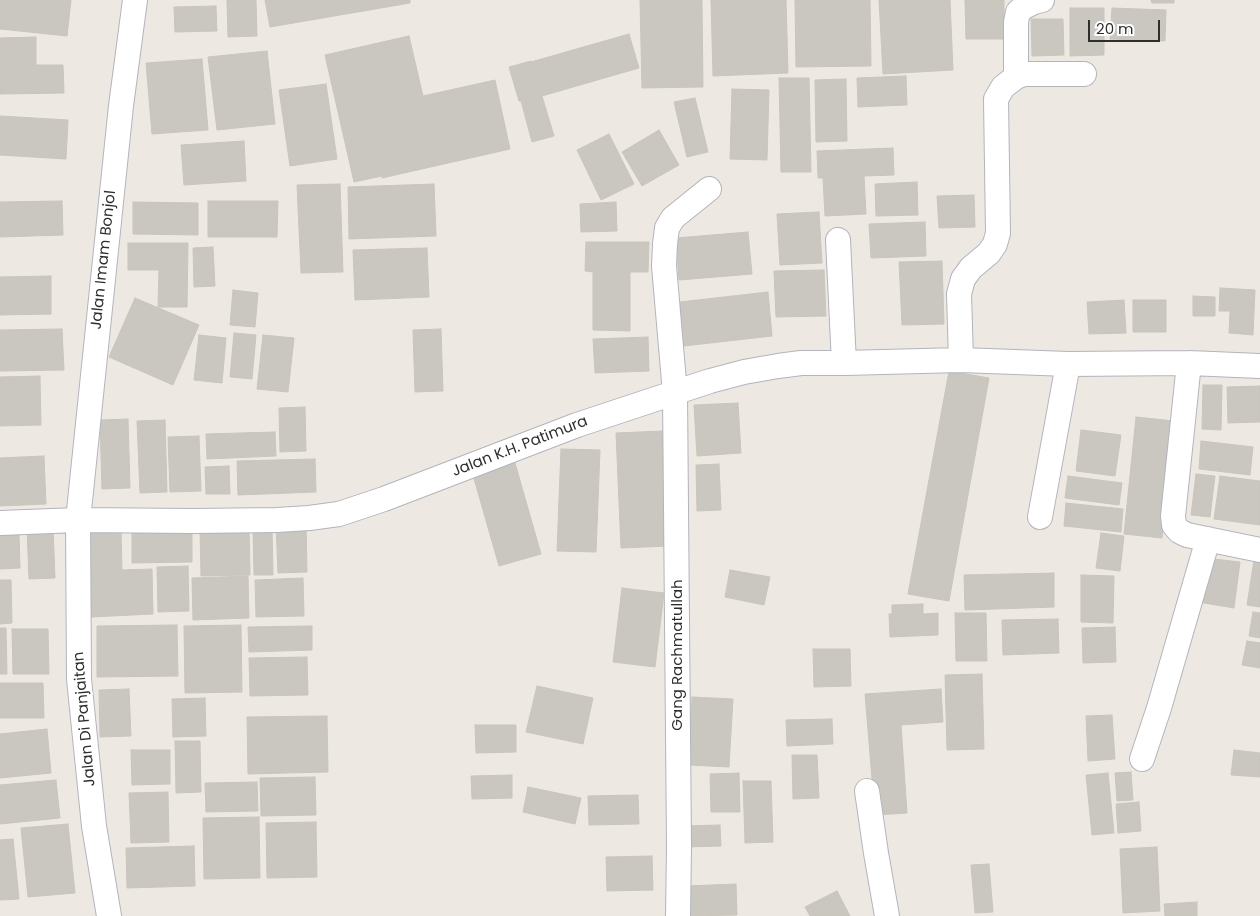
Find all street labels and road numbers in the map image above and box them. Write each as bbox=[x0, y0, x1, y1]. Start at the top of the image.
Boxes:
street label: Jalan Imam Bonjol bbox=[88, 190, 120, 330]
street label: Jalan K.H. Patimura bbox=[450, 413, 590, 481]
street label: Gang Rachmatullah bbox=[669, 579, 687, 731]
street label: Jalan Di Panjaitan bbox=[70, 651, 100, 787]

